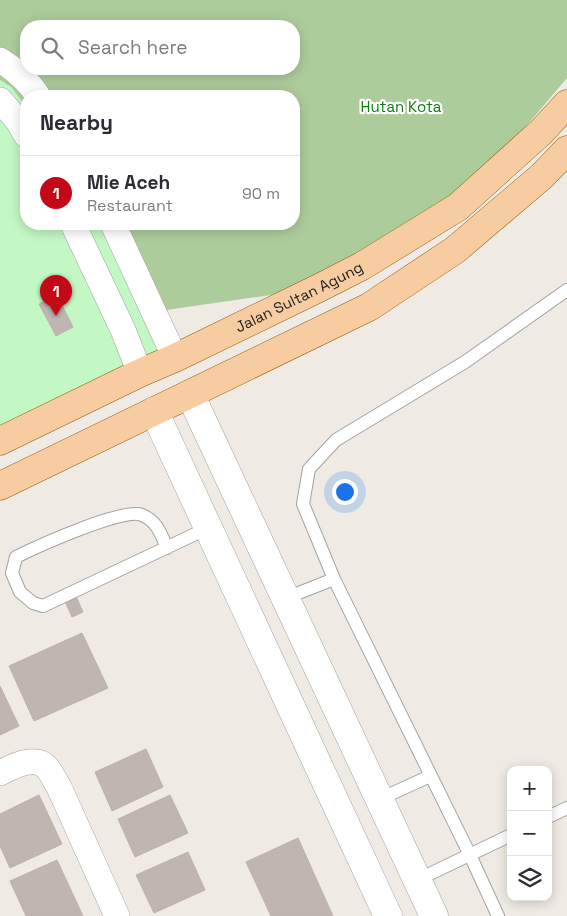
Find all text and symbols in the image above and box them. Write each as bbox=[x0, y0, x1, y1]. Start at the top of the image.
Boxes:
search box bbox=[20, 20, 300, 75]
icon: search bbox=[38, 34, 66, 62]
text: Search here bbox=[78, 35, 188, 60]
park label: Hutan Kota bbox=[361, 97, 442, 116]
text: Nearby bbox=[40, 109, 113, 136]
text: Mie Aceh bbox=[87, 170, 170, 195]
text: 1 bbox=[52, 183, 60, 204]
text: 90 m bbox=[242, 183, 280, 204]
text: Restaurant bbox=[87, 195, 173, 216]
street label: Jalan Sultan Agung bbox=[232, 257, 366, 336]
pin: 1 bbox=[40, 275, 72, 316]
your location bbox=[332, 479, 358, 505]
map controls bbox=[507, 766, 552, 901]
button: + bbox=[507, 766, 552, 811]
button: − bbox=[507, 811, 552, 856]
button: layers bbox=[507, 856, 552, 901]

